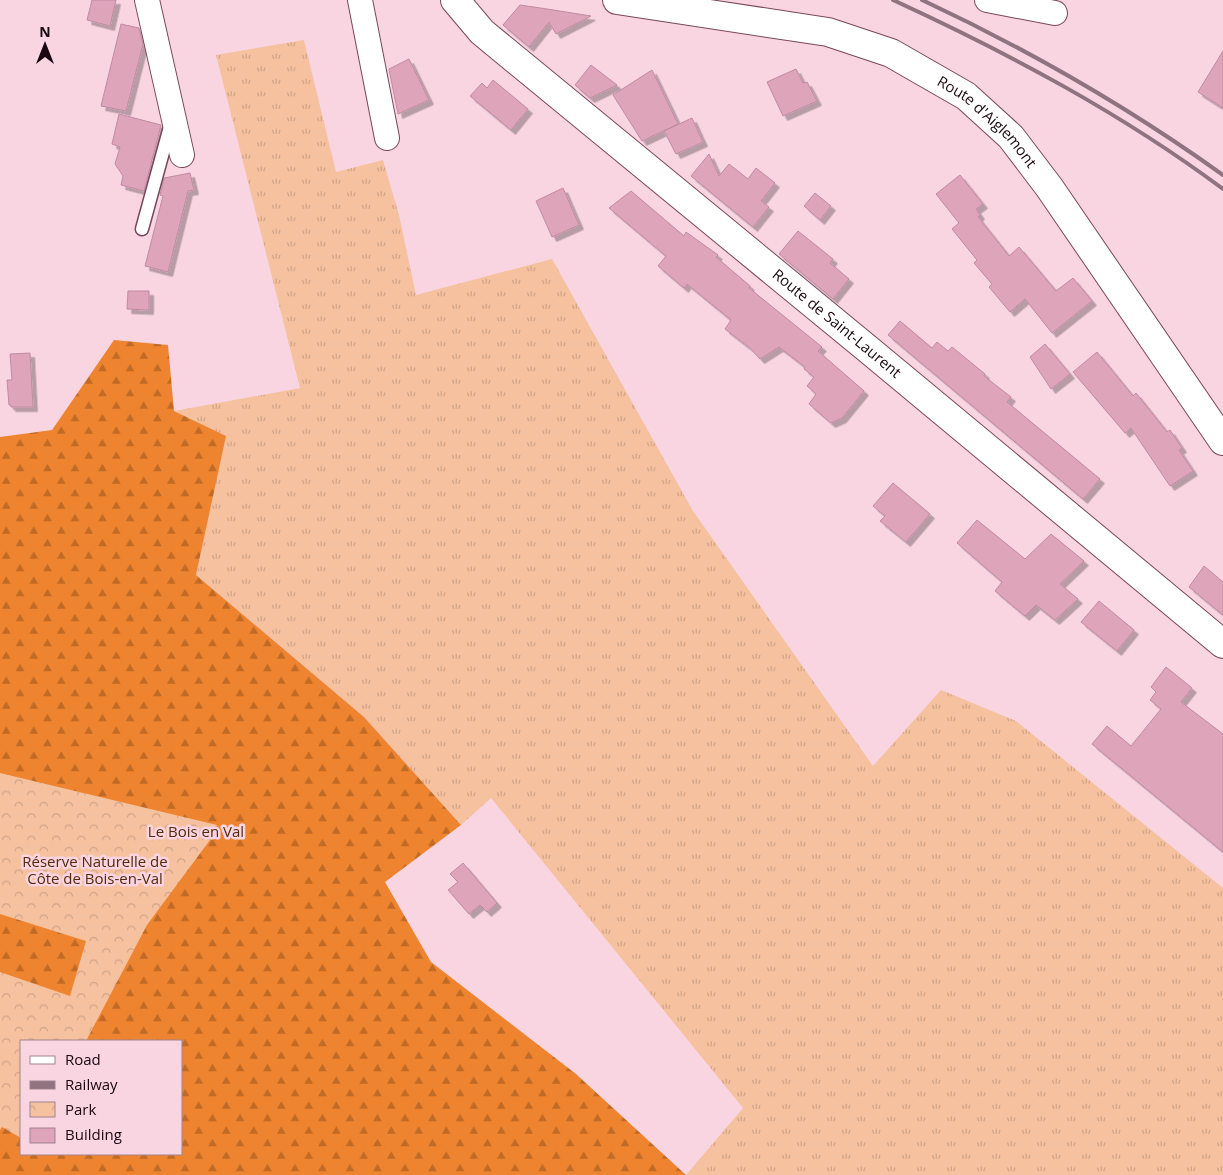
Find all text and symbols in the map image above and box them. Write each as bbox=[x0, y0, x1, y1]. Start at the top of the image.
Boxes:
north arrow bbox=[20, 20, 70, 70]
text: N bbox=[39, 22, 51, 41]
street label: Route d'Aiglemont bbox=[934, 71, 1042, 171]
street label: Route de Saint-Laurent bbox=[769, 264, 906, 382]
park label: Le Bois en Val bbox=[148, 821, 244, 841]
park label: Réserve Naturelle de Côte de Bois-en-Val bbox=[22, 851, 168, 888]
legend bbox=[20, 1040, 182, 1155]
text: Road bbox=[65, 1049, 101, 1069]
text: Railway bbox=[65, 1074, 118, 1094]
text: Park bbox=[65, 1099, 96, 1119]
text: Building bbox=[65, 1124, 122, 1144]

